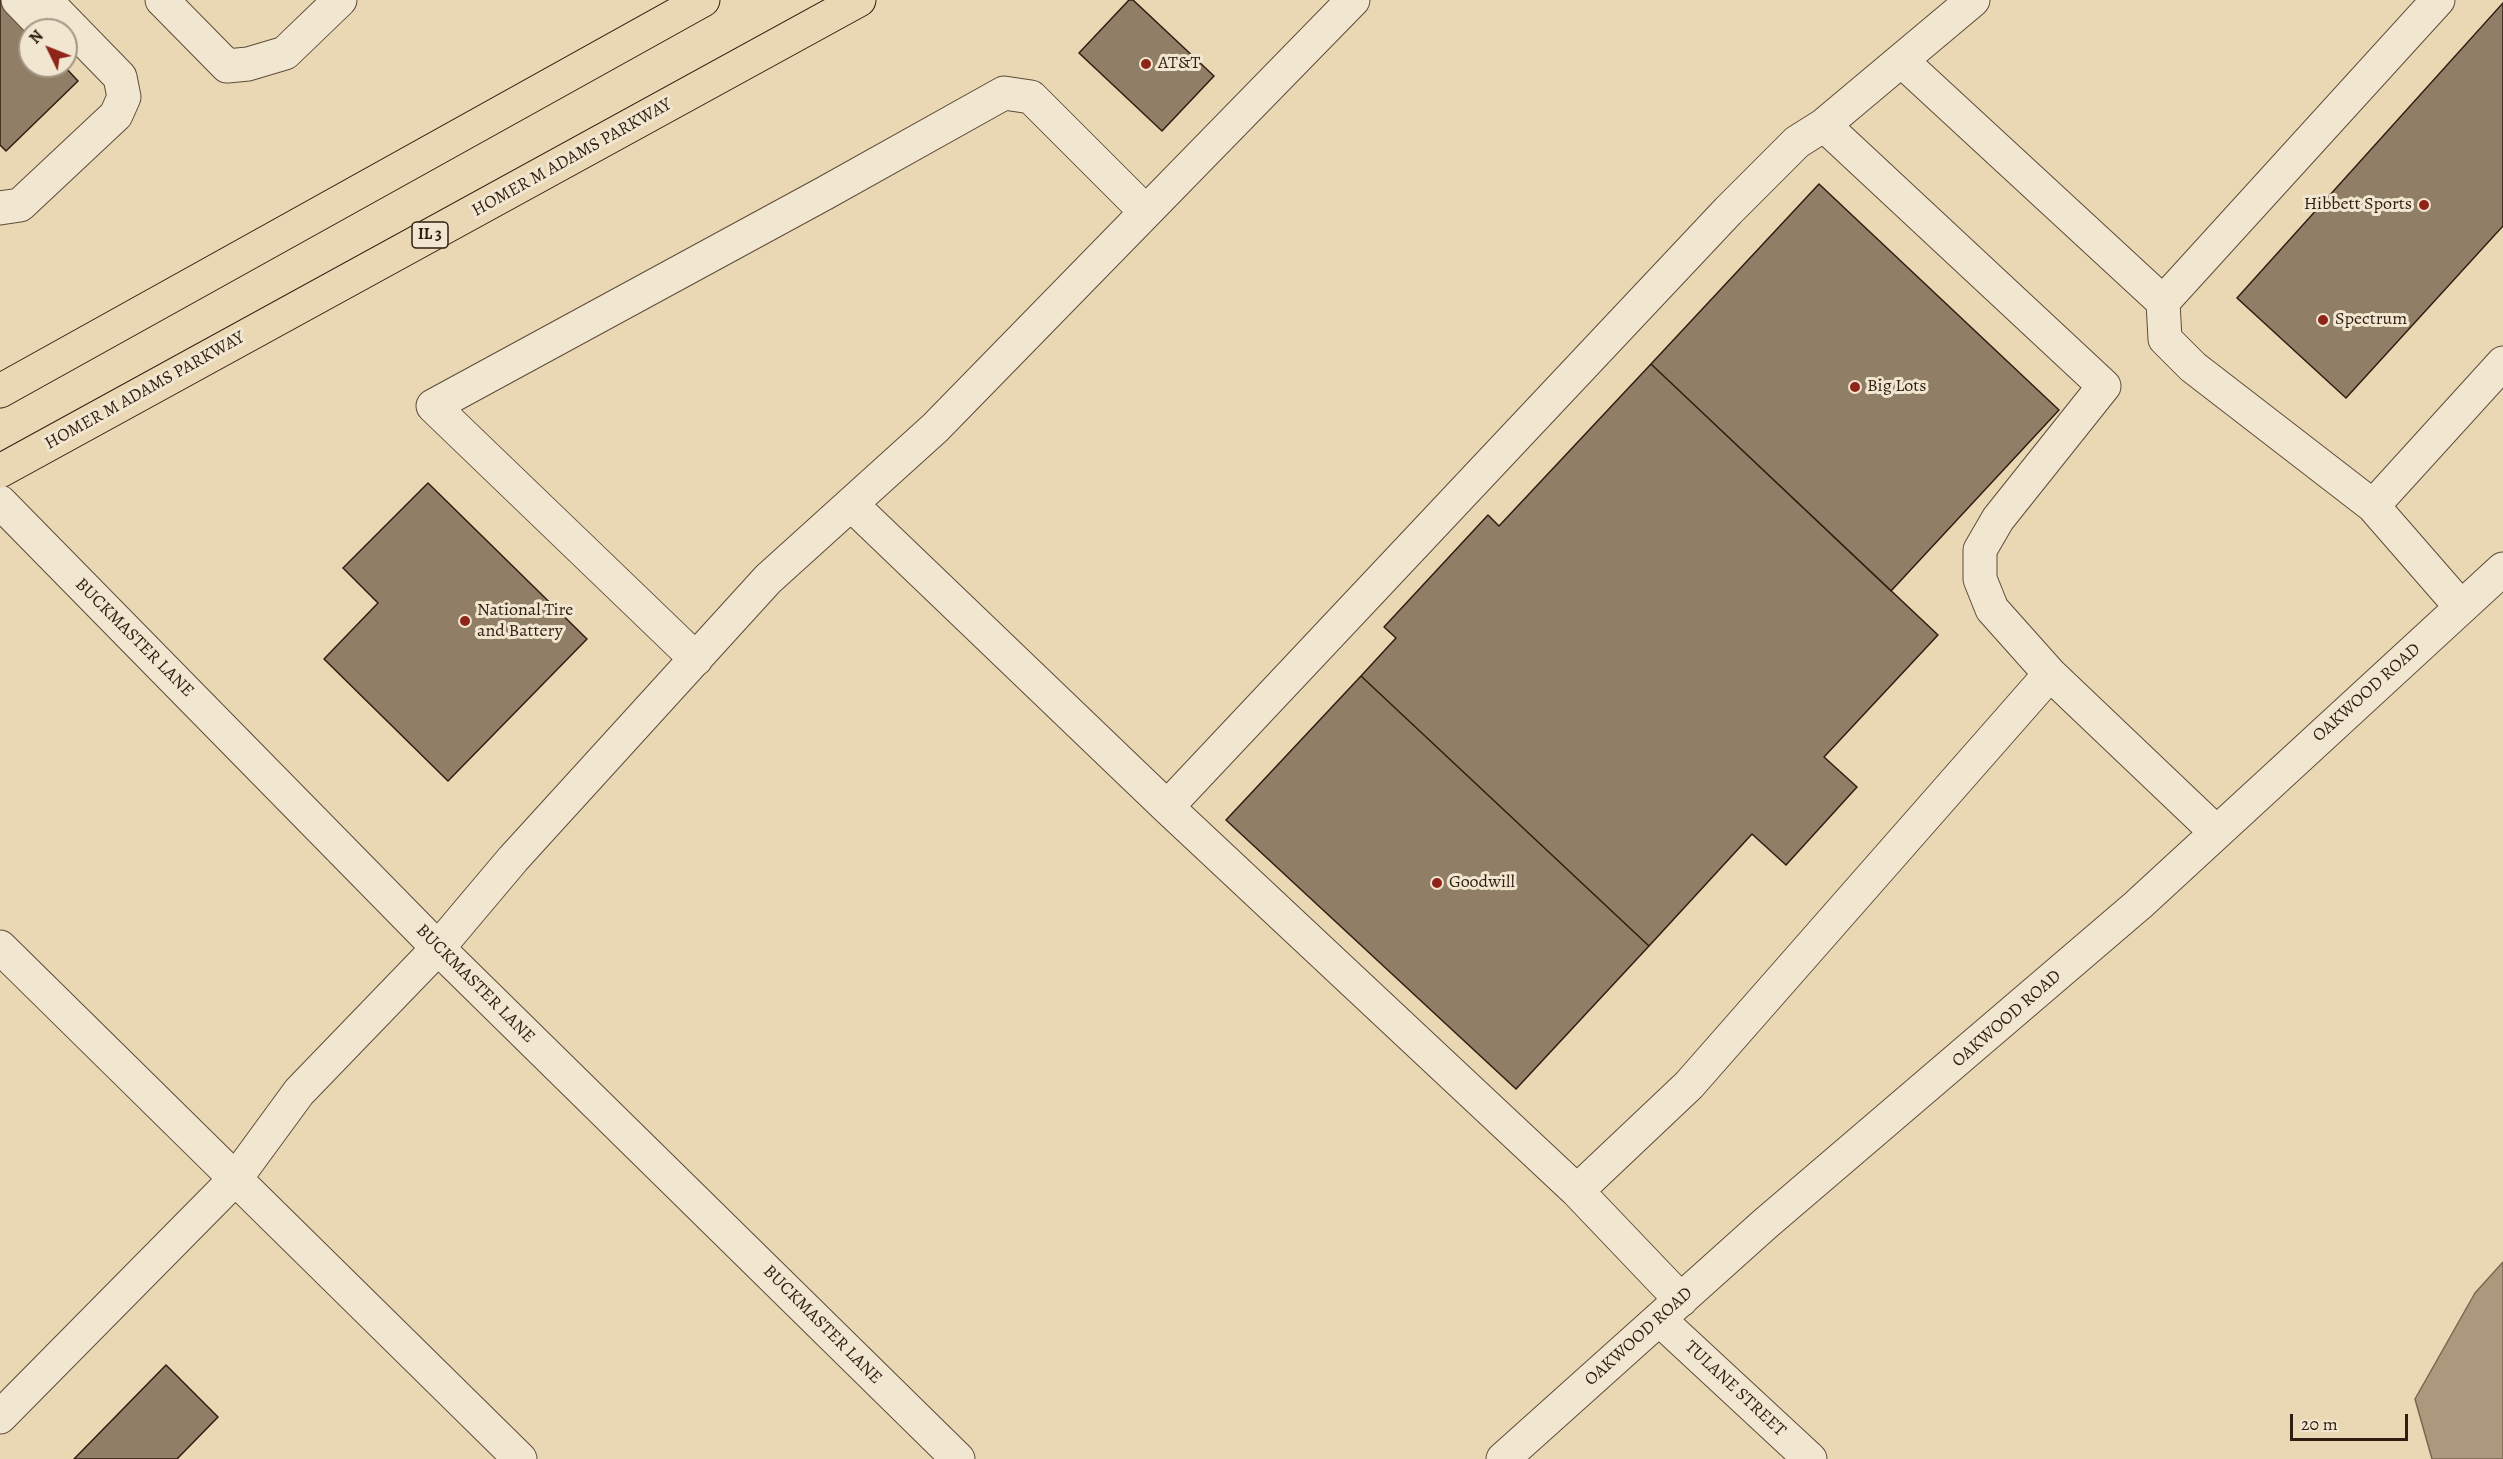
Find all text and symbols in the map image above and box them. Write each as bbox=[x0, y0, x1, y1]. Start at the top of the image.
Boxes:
north arrow bbox=[18, 18, 78, 78]
text: N bbox=[24, 25, 48, 49]
place label: AT&T bbox=[1158, 53, 1200, 75]
marker: AT&T bbox=[1139, 57, 1153, 71]
street label: HOMER M ADAMS PARKWAY bbox=[468, 94, 676, 222]
place label: Hibbett Sports bbox=[2304, 194, 2412, 216]
marker: Hibbett Sports bbox=[2417, 198, 2431, 212]
road number: IL 3 bbox=[412, 222, 448, 248]
place label: Spectrum bbox=[2335, 309, 2407, 331]
marker: Spectrum bbox=[2316, 313, 2330, 327]
street label: HOMER M ADAMS PARKWAY bbox=[41, 327, 249, 455]
place label: Big Lots bbox=[1867, 376, 1926, 398]
marker: Big Lots bbox=[1848, 380, 1862, 394]
street label: BUCKMASTER LANE bbox=[70, 574, 198, 702]
place label: National Tire and Battery bbox=[477, 600, 573, 642]
marker: National Tire and Battery bbox=[458, 614, 472, 628]
street label: OAKWOOD ROAD bbox=[2309, 639, 2425, 747]
place label: Goodwill bbox=[1449, 872, 1515, 894]
marker: Goodwill bbox=[1430, 876, 1444, 890]
street label: BUCKMASTER LANE bbox=[411, 920, 539, 1048]
street label: OAKWOOD ROAD bbox=[1948, 966, 2066, 1072]
street label: BUCKMASTER LANE bbox=[758, 1261, 886, 1389]
street label: OAKWOOD ROAD bbox=[1581, 1283, 1697, 1391]
street label: TULANE STREET bbox=[1680, 1337, 1790, 1441]
scale bar bbox=[2293, 1402, 2412, 1440]
text: 20 m bbox=[2301, 1412, 2338, 1436]

